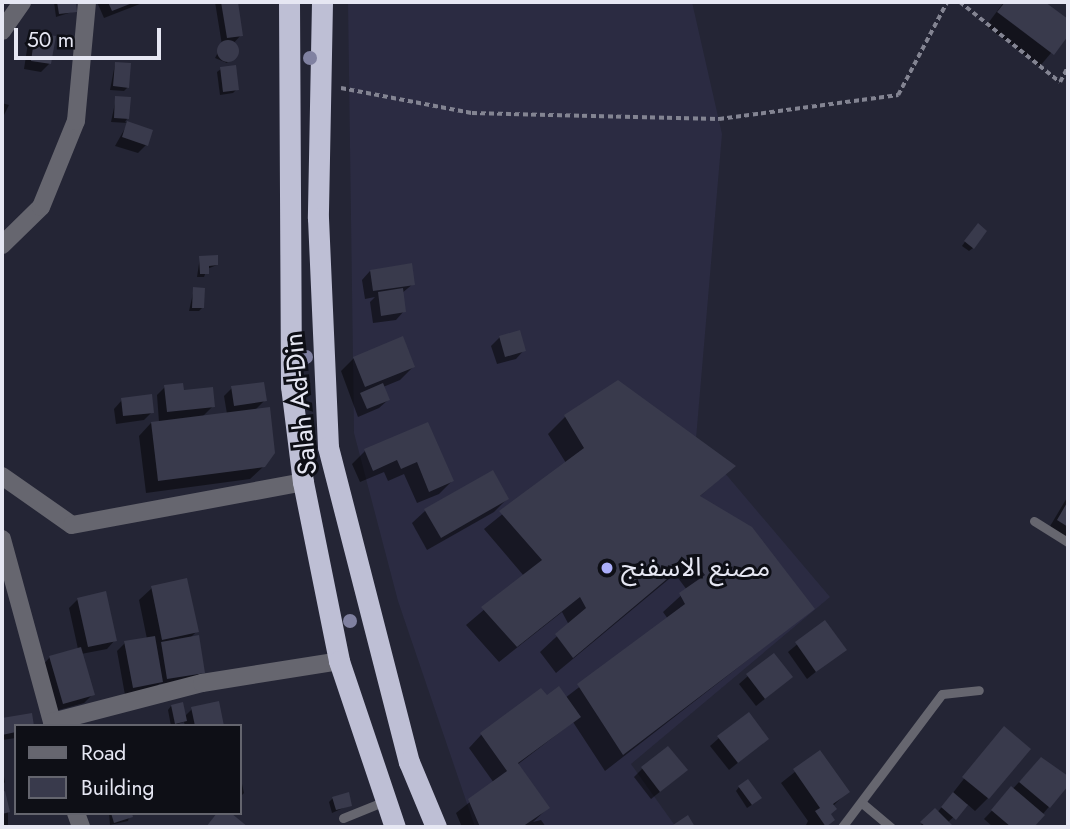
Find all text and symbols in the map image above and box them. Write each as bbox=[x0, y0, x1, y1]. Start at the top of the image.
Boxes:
scale bar bbox=[18, 14, 164, 58]
text: 50 m bbox=[27, 25, 74, 55]
street label: Salah Ad-Din bbox=[278, 332, 324, 476]
place label: مصنع الاسفنج bbox=[621, 552, 770, 584]
marker: مصنع الاسفنج bbox=[599, 560, 615, 576]
legend bbox=[14, 724, 242, 815]
text: Road bbox=[81, 738, 126, 768]
text: Building bbox=[81, 773, 154, 803]

